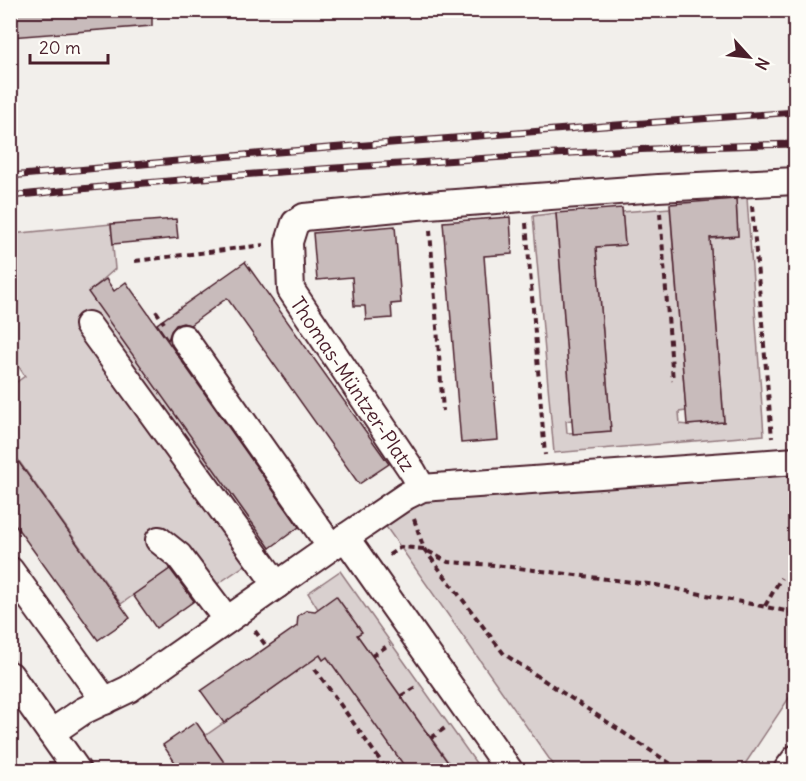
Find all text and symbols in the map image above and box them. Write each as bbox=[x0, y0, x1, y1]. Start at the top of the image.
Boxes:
scale bar bbox=[30, 27, 108, 65]
north arrow bbox=[719, 27, 779, 87]
text: 20 m bbox=[39, 36, 81, 59]
text: N bbox=[751, 54, 774, 73]
street label: Thomas-Müntzer-Platz bbox=[285, 292, 421, 476]

